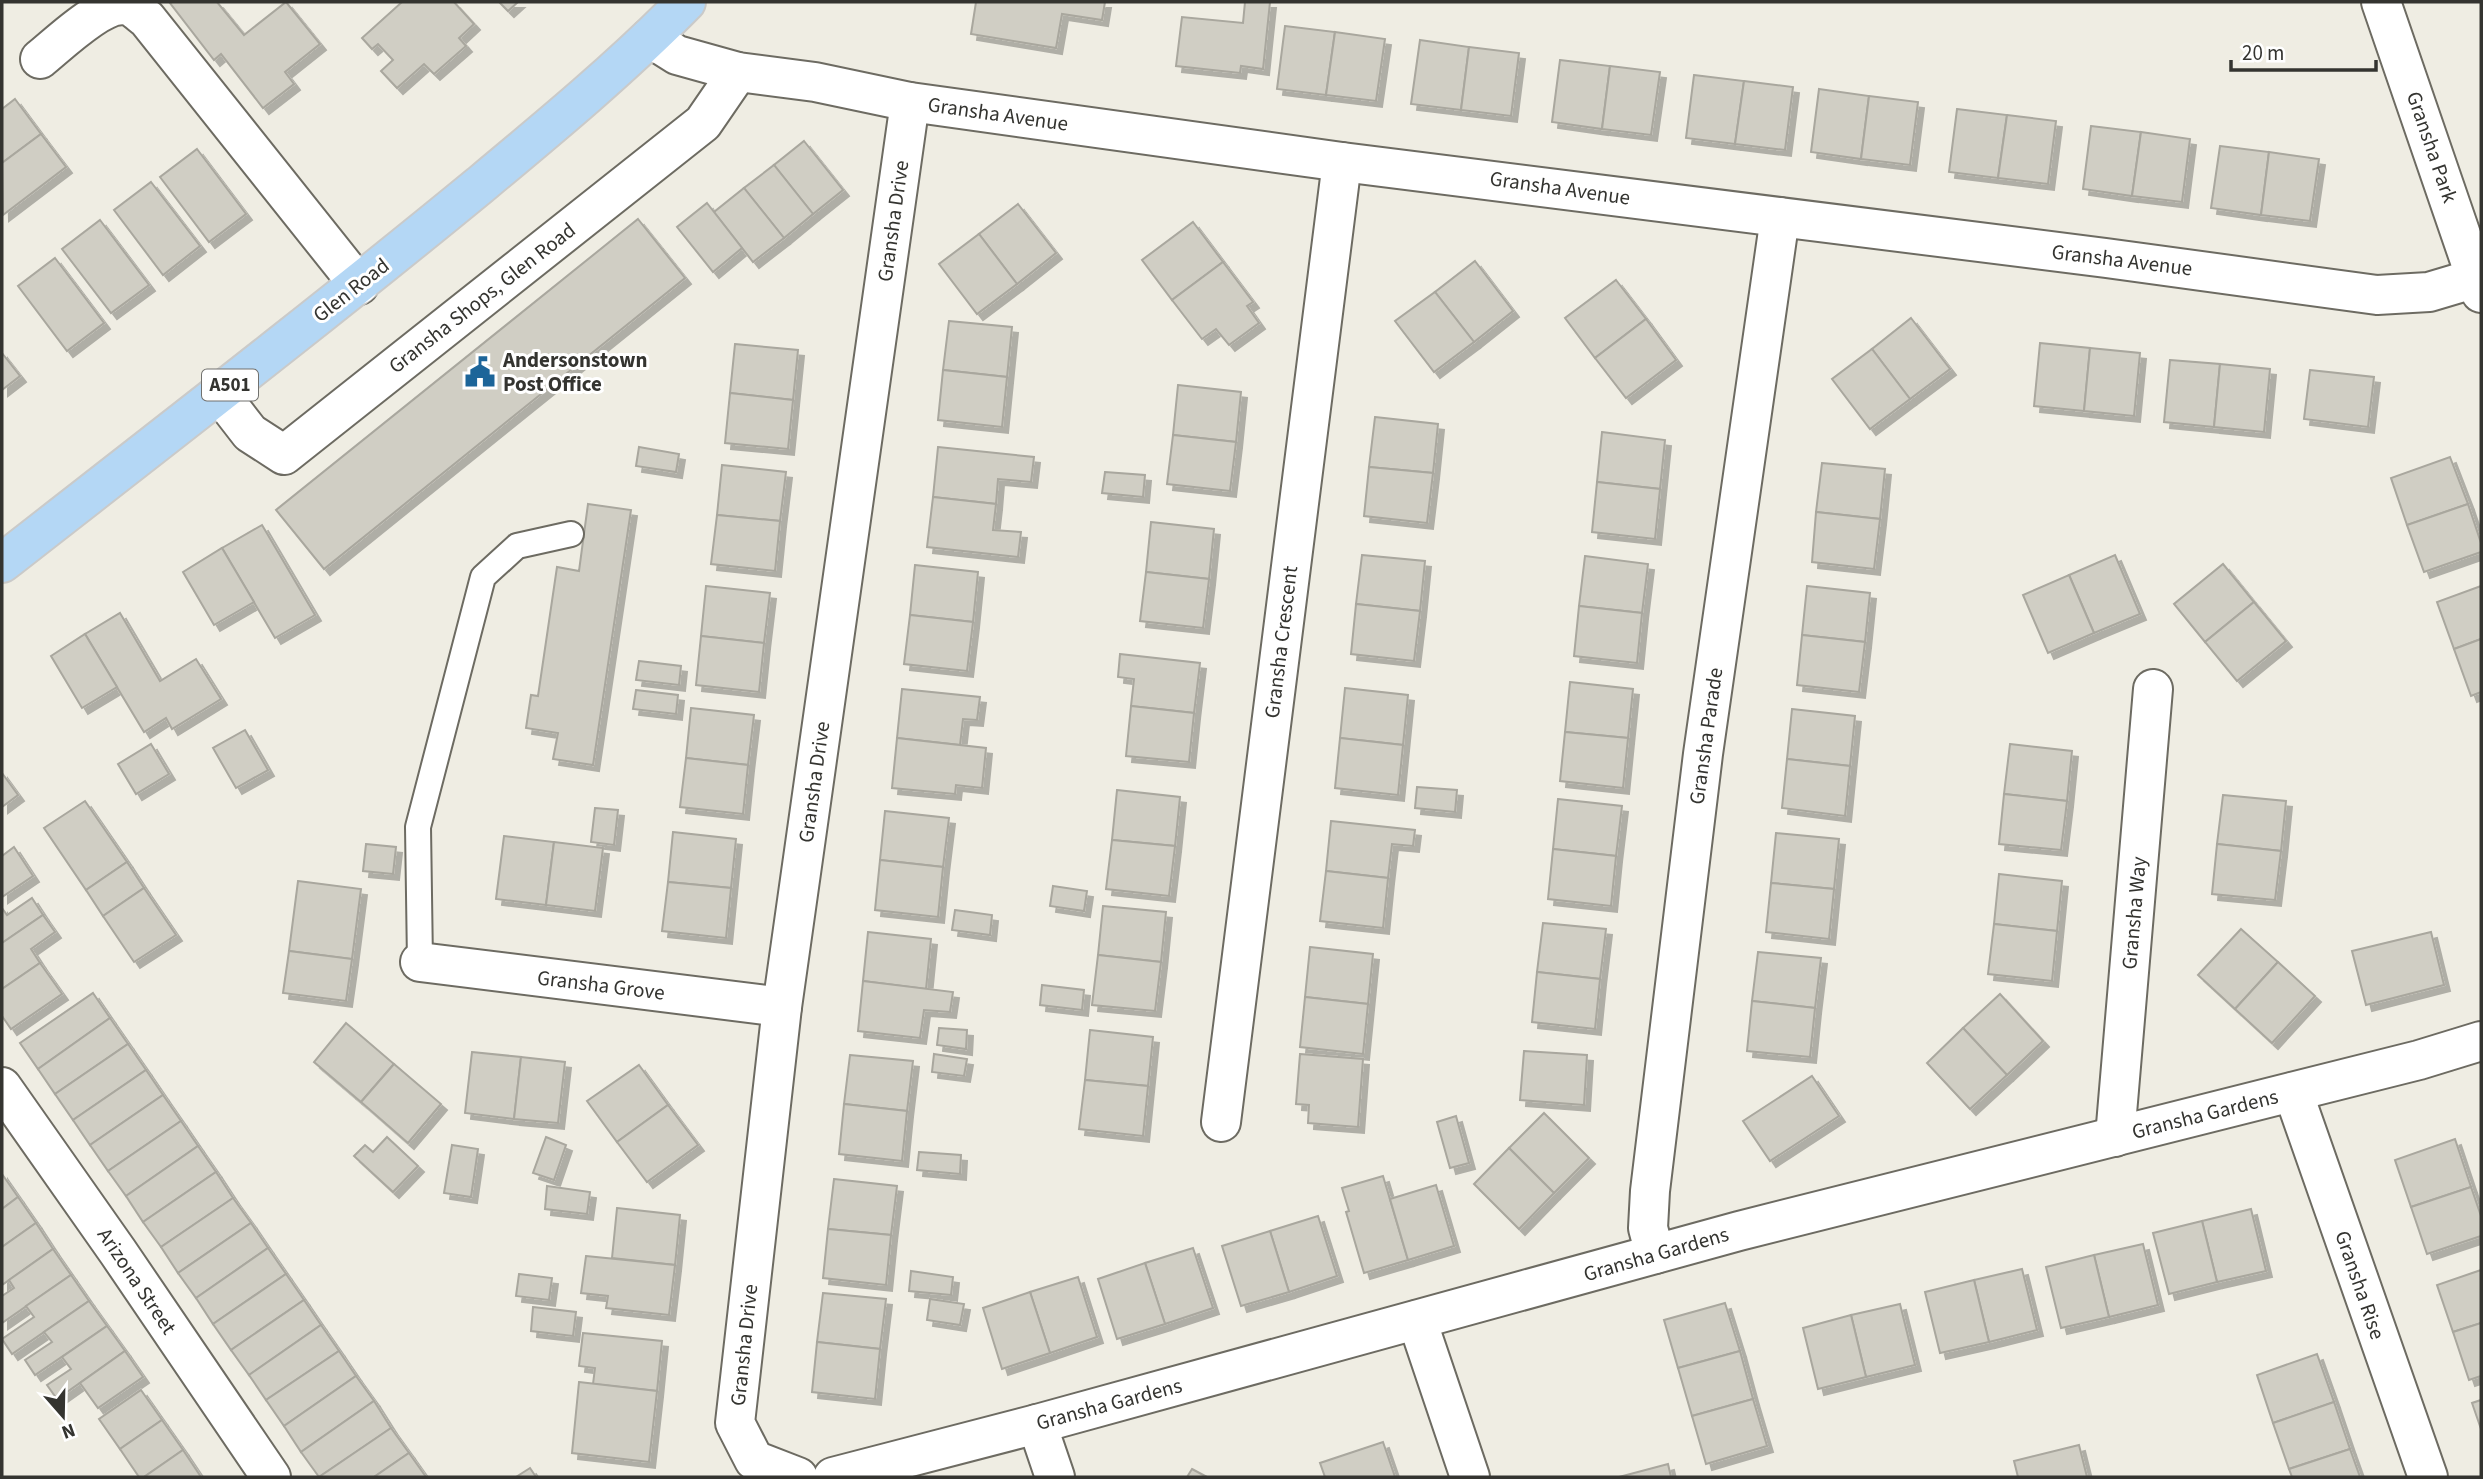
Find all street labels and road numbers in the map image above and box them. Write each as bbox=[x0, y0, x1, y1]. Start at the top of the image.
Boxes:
street label: Gransha Park bbox=[2399, 87, 2465, 207]
street label: Gransha Avenue bbox=[926, 89, 1070, 139]
street label: Gransha Drive bbox=[870, 158, 916, 284]
street label: Gransha Avenue bbox=[1488, 163, 1632, 213]
street label: Gransha Shops, Glen Road bbox=[382, 215, 582, 381]
street label: Gransha Avenue bbox=[2050, 236, 2194, 284]
street label: Glen Road bbox=[307, 251, 395, 329]
road number: A501 bbox=[202, 370, 258, 400]
street label: Gransha Crescent bbox=[1257, 564, 1305, 720]
street label: Gransha Parade bbox=[1682, 666, 1730, 806]
street label: Gransha Drive bbox=[791, 719, 837, 845]
street label: Gransha Way bbox=[2114, 855, 2154, 971]
street label: Gransha Grove bbox=[535, 962, 667, 1008]
street label: Gransha Gardens bbox=[2129, 1081, 2281, 1147]
street label: Gransha Gardens bbox=[1580, 1219, 1732, 1289]
street label: Arizona Street bbox=[90, 1222, 184, 1340]
street label: Gransha Rise bbox=[2327, 1227, 2393, 1343]
street label: Gransha Drive bbox=[723, 1283, 765, 1407]
street label: Gransha Gardens bbox=[1033, 1370, 1185, 1438]

